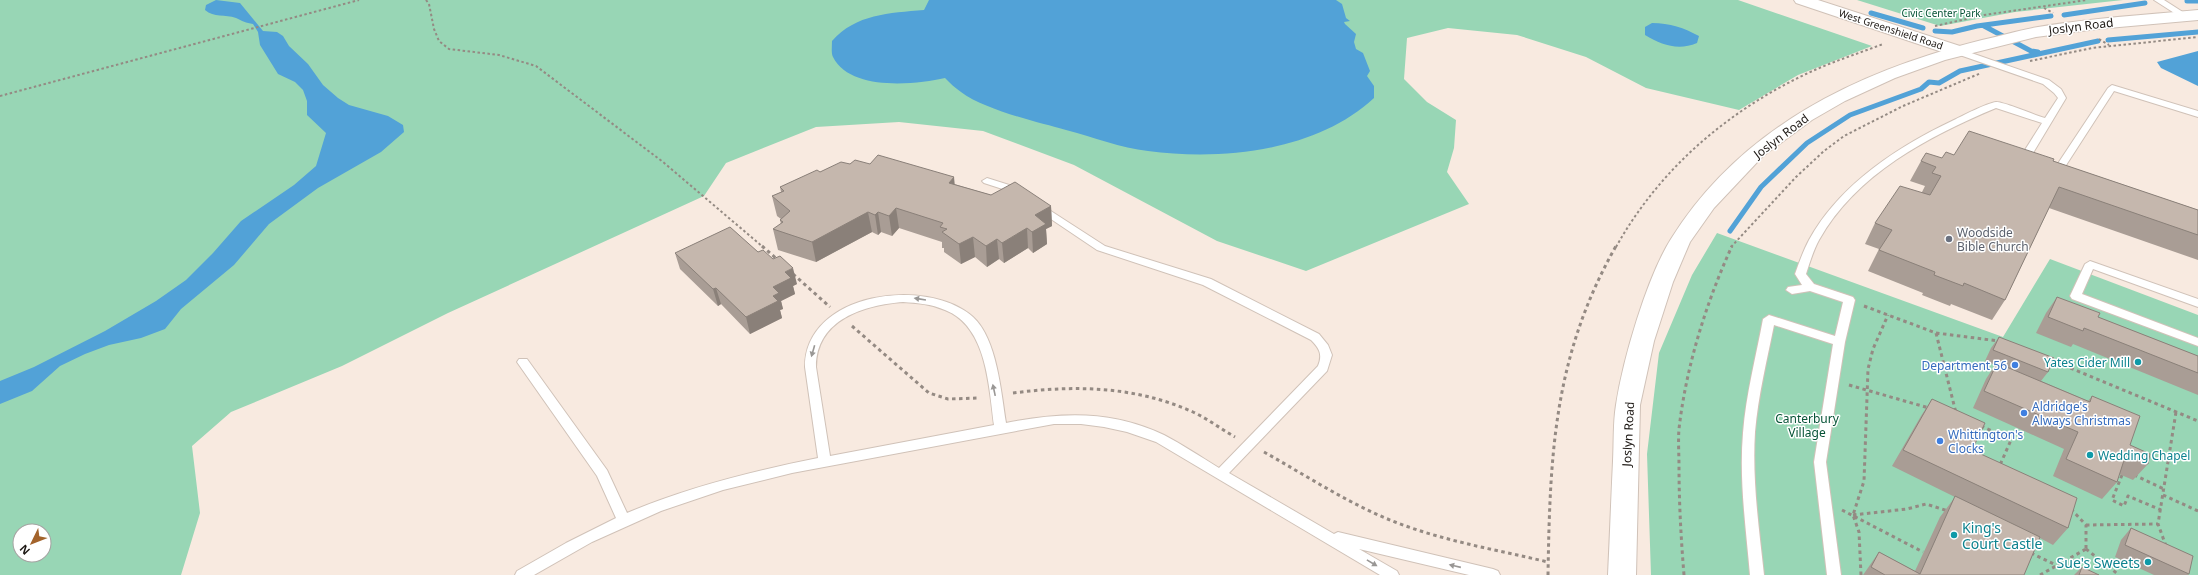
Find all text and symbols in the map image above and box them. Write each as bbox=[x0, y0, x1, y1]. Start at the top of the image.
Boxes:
street label: West Greenshield Road bbox=[1837, 6, 1945, 52]
park label: Civic Center Park bbox=[1901, 6, 1981, 20]
street label: Joslyn Road bbox=[2047, 14, 2114, 39]
street label: Joslyn Road bbox=[1749, 110, 1812, 163]
place label: Woodside Bible Church bbox=[1957, 224, 2029, 255]
marker: Woodside Bible Church bbox=[1944, 234, 1954, 244]
one-way arrow bbox=[914, 296, 926, 302]
one-way arrow bbox=[810, 346, 816, 358]
place label: Yates Cider Mill bbox=[2044, 354, 2130, 371]
place label: Department 56 bbox=[1921, 357, 2007, 374]
marker: Yates Cider Mill bbox=[2133, 357, 2143, 367]
marker: Department 56 bbox=[2010, 360, 2020, 370]
one-way arrow bbox=[991, 384, 997, 396]
place label: Aldridge's Always Christmas bbox=[2032, 398, 2131, 429]
street label: Joslyn Road bbox=[1618, 401, 1638, 468]
marker: Aldridge's Always Christmas bbox=[2019, 408, 2029, 418]
park label: Canterbury Village bbox=[1775, 410, 1840, 441]
place label: Whittington's Clocks bbox=[1948, 426, 2023, 457]
marker: Whittington's Clocks bbox=[1935, 436, 1945, 446]
place label: Wedding Chapel bbox=[2098, 447, 2190, 464]
marker: Wedding Chapel bbox=[2085, 450, 2095, 460]
place label: King's Court Castle bbox=[1962, 518, 2043, 553]
north arrow bbox=[12, 523, 52, 563]
marker: King's Court Castle bbox=[1949, 530, 1959, 540]
text: N bbox=[16, 542, 33, 559]
place label: Sue's Sweets bbox=[2057, 553, 2140, 572]
marker: Sue's Sweets bbox=[2143, 557, 2153, 567]
one-way arrow bbox=[1366, 559, 1378, 566]
one-way arrow bbox=[1449, 563, 1461, 569]

